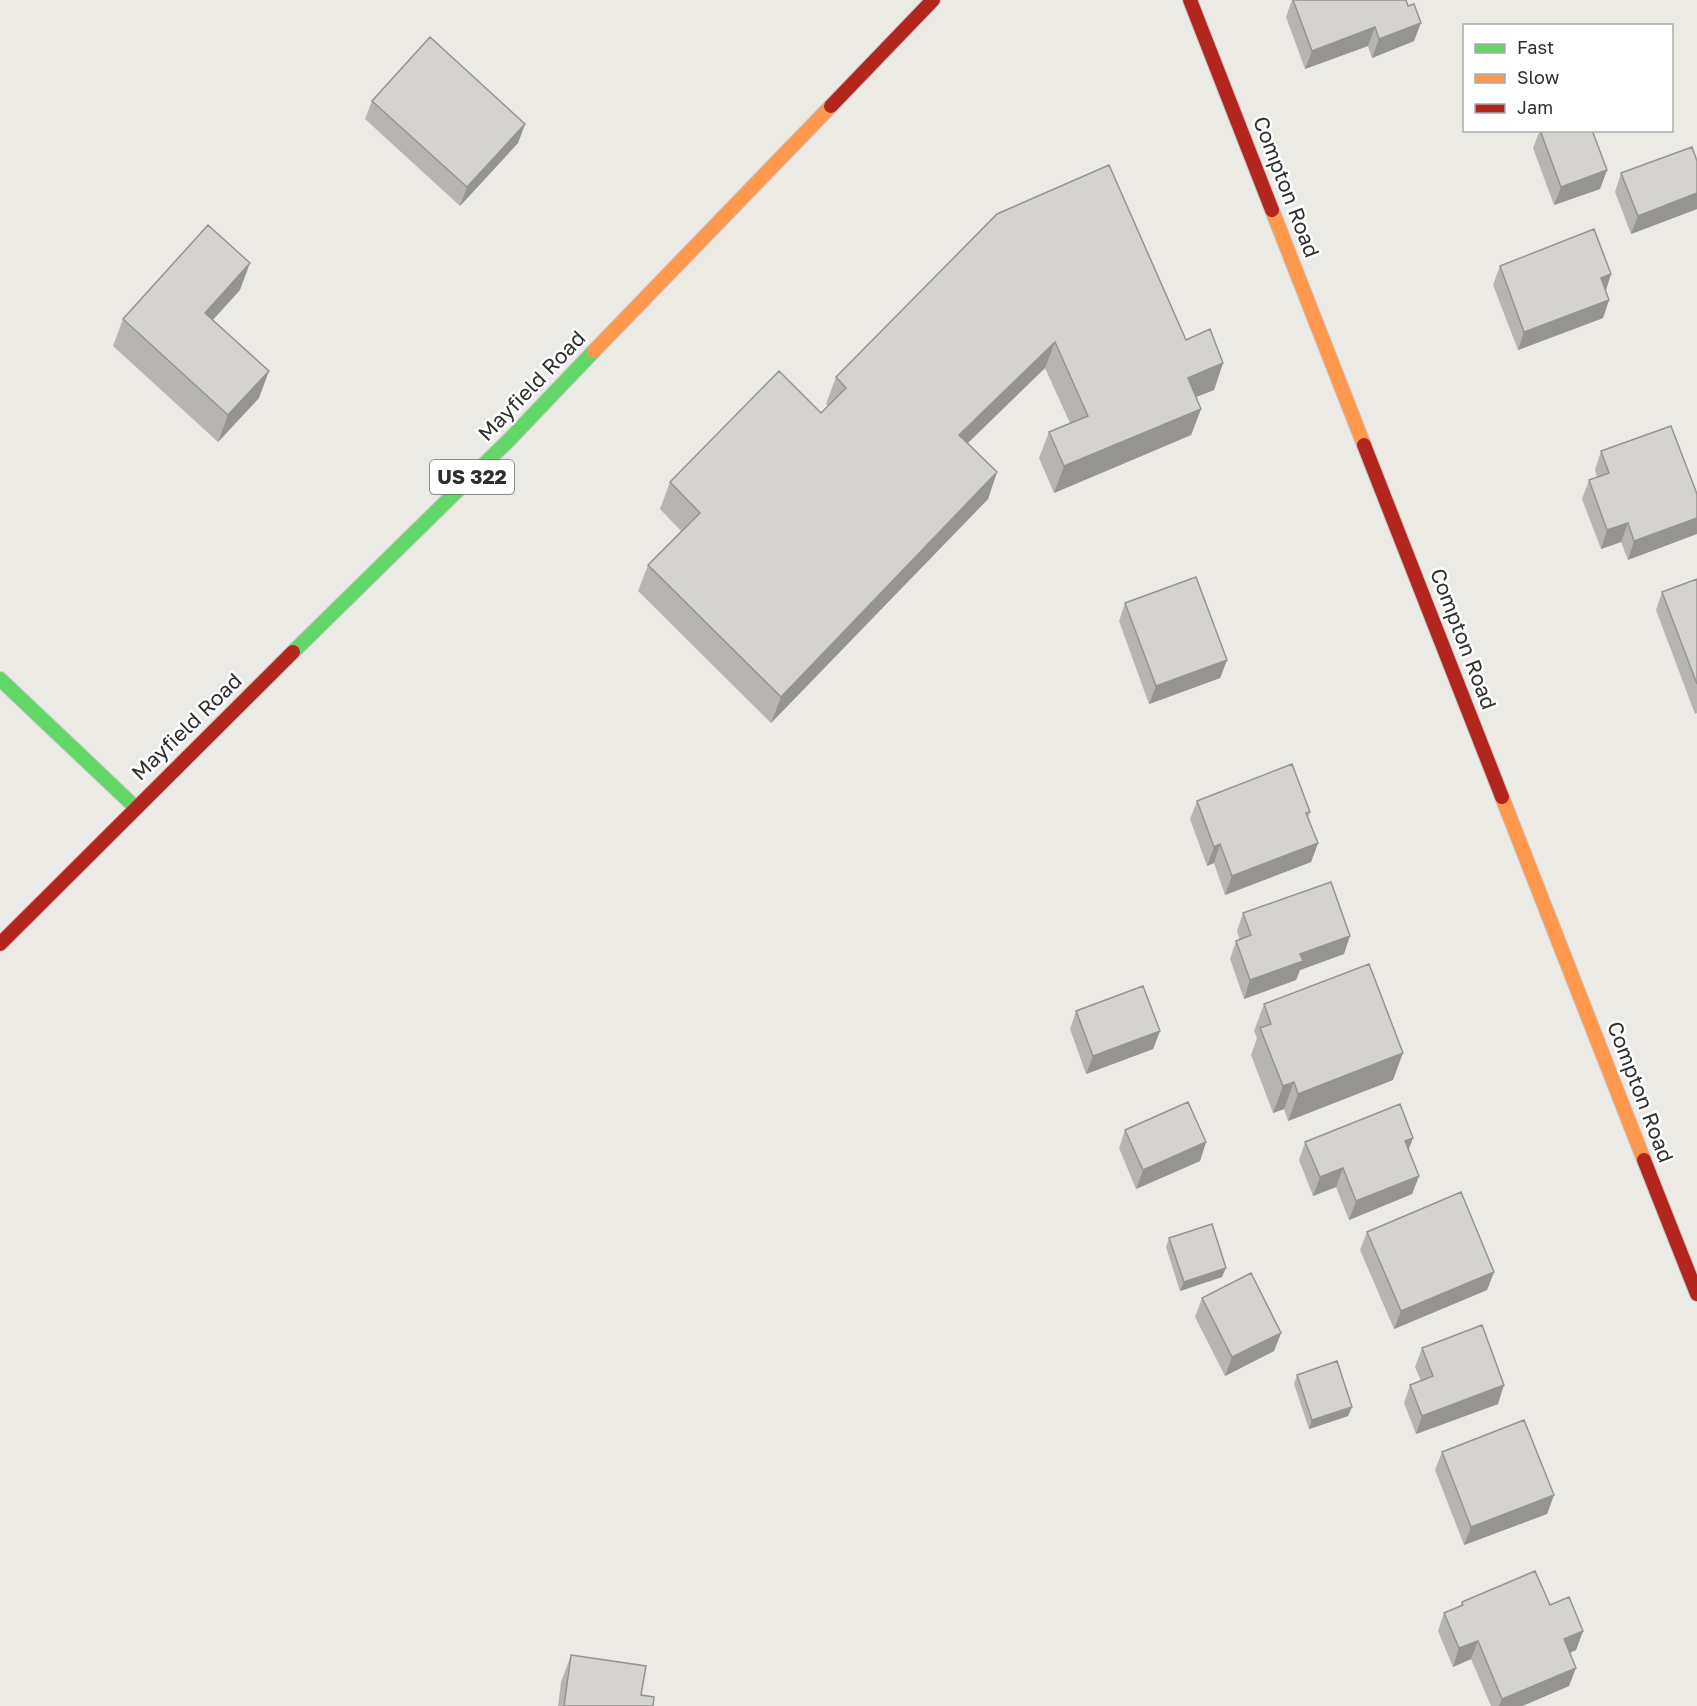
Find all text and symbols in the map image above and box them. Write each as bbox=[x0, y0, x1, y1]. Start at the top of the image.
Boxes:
legend bbox=[1463, 24, 1673, 132]
text: Fast bbox=[1517, 36, 1554, 58]
text: Slow bbox=[1517, 66, 1560, 88]
text: Jam bbox=[1517, 96, 1553, 118]
street label: Compton Road bbox=[1248, 112, 1326, 261]
street label: Mayfield Road bbox=[472, 325, 590, 446]
road number: US 322 bbox=[430, 460, 514, 494]
street label: Compton Road bbox=[1425, 564, 1503, 713]
street label: Mayfield Road bbox=[126, 667, 247, 785]
street label: Compton Road bbox=[1602, 1017, 1680, 1166]

